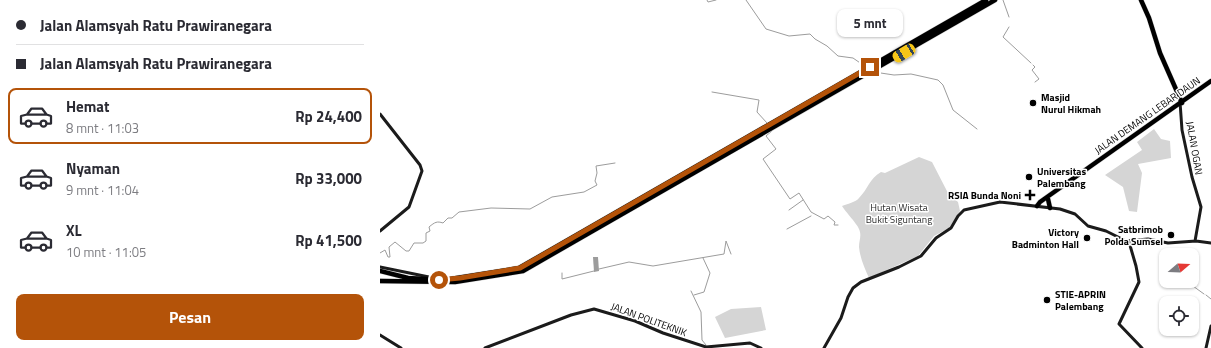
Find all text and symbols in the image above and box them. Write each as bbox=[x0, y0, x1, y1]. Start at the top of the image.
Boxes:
callout: 5 mnt bbox=[837, 9, 903, 37]
text: 5 mnt bbox=[854, 13, 886, 33]
text: Jalan Alamsyah Ratu Prawiranegara bbox=[40, 14, 272, 37]
car bbox=[891, 42, 917, 64]
text: Jalan Alamsyah Ratu Prawiranegara bbox=[40, 52, 272, 75]
route end bbox=[861, 58, 879, 76]
street label: JALAN DEMANG LEBAR DAUN bbox=[1091, 73, 1203, 158]
place label: Masjid Nurul Hikmah bbox=[1041, 90, 1101, 117]
text: Hemat bbox=[66, 95, 109, 118]
icon: car bbox=[18, 98, 54, 134]
marker: Masjid Nurul Hikmah bbox=[1028, 98, 1038, 108]
text: Rp 24,400 bbox=[295, 105, 362, 128]
text: 8 mnt · 11:03 bbox=[66, 118, 139, 138]
street label: JALAN OGAN bbox=[1182, 120, 1207, 176]
text: Nyaman bbox=[66, 157, 120, 180]
icon: car bbox=[18, 160, 54, 196]
place label: Universitas Palembang bbox=[1037, 164, 1086, 191]
text: Rp 33,000 bbox=[295, 167, 362, 190]
marker: Universitas Palembang bbox=[1024, 172, 1034, 182]
text: 9 mnt · 11:04 bbox=[66, 180, 139, 200]
place label: RSIA Bunda Noni bbox=[948, 188, 1021, 203]
marker: RSIA Bunda Noni bbox=[1024, 189, 1036, 201]
park label: Hutan Wisata Bukit Siguntang bbox=[866, 200, 932, 227]
text: XL bbox=[66, 219, 82, 242]
icon: car bbox=[18, 222, 54, 258]
place label: Satbrimob Polda Sumsel bbox=[1104, 222, 1164, 249]
place label: Victory Badminton Hall bbox=[1012, 225, 1079, 252]
text: Rp 41,500 bbox=[295, 229, 362, 252]
marker: Satbrimob Polda Sumsel bbox=[1166, 230, 1176, 240]
marker: Victory Badminton Hall bbox=[1082, 233, 1092, 243]
text: 10 mnt · 11:05 bbox=[66, 242, 146, 262]
north arrow bbox=[1159, 248, 1199, 288]
map controls bbox=[1159, 248, 1199, 336]
route start bbox=[430, 271, 448, 289]
place label: STIE-APRIN Palembang bbox=[1055, 287, 1106, 314]
button: Pesan bbox=[16, 294, 364, 340]
marker: STIE-APRIN Palembang bbox=[1042, 295, 1052, 305]
button: locate bbox=[1159, 296, 1199, 336]
street label: JALAN POLITEKNIK bbox=[609, 299, 689, 340]

